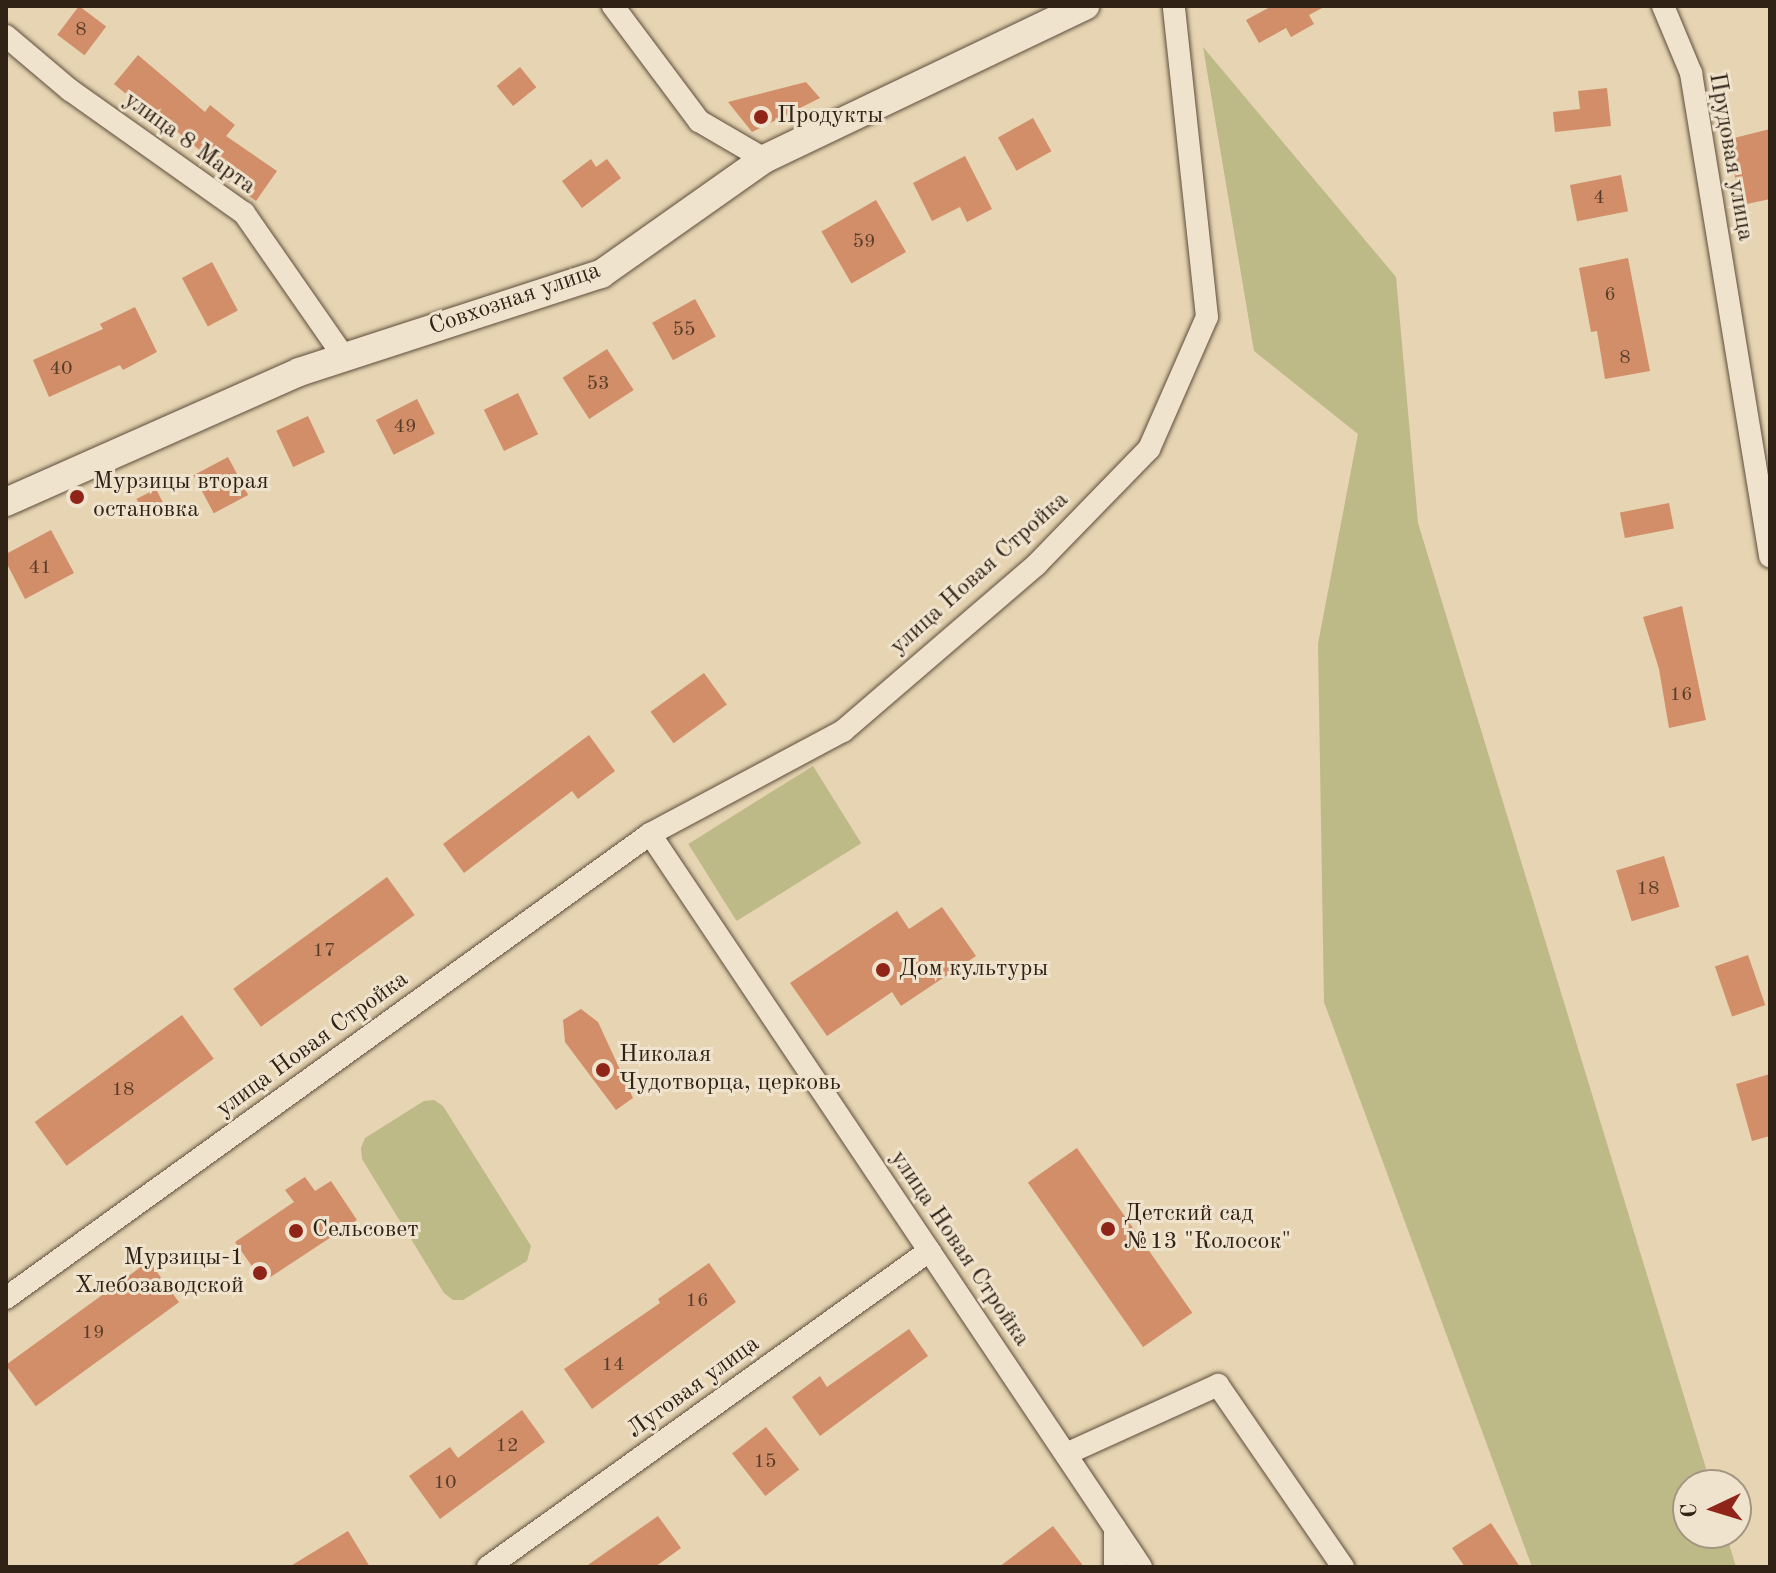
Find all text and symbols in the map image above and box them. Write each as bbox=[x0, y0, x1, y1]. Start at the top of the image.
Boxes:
house number: 8 bbox=[75, 18, 87, 42]
street label: Прудовая улица bbox=[1701, 71, 1759, 243]
street label: улица 8 Марта bbox=[117, 86, 261, 202]
place label: Продукты bbox=[777, 103, 883, 131]
marker: Продукты bbox=[752, 108, 770, 126]
house number: 4 bbox=[1593, 186, 1605, 210]
house number: 59 bbox=[852, 230, 876, 254]
street label: Совхозная улица bbox=[426, 257, 604, 343]
house number: 6 bbox=[1604, 283, 1616, 307]
house number: 55 bbox=[672, 318, 696, 342]
house number: 8 bbox=[1619, 346, 1631, 370]
house number: 40 bbox=[49, 357, 73, 381]
house number: 53 bbox=[586, 372, 610, 396]
house number: 49 bbox=[393, 415, 417, 439]
place label: Мурзицы вторая остановка bbox=[93, 469, 269, 525]
street label: улица Новая Стройка bbox=[885, 486, 1075, 662]
marker: Мурзицы вторая остановка bbox=[68, 488, 86, 506]
house number: 41 bbox=[28, 556, 52, 580]
house number: 16 bbox=[1669, 683, 1693, 707]
house number: 18 bbox=[1636, 877, 1660, 901]
house number: 17 bbox=[312, 939, 336, 963]
place label: Дом культуры bbox=[899, 956, 1048, 984]
marker: Дом культуры bbox=[874, 961, 892, 979]
street label: улица Новая Стройка bbox=[211, 966, 415, 1124]
place label: Николая Чудотворца, церковь bbox=[619, 1042, 841, 1098]
marker: Николая Чудотворца, церковь bbox=[594, 1061, 612, 1079]
house number: 18 bbox=[111, 1078, 135, 1102]
street label: улица Новая Стройка bbox=[883, 1146, 1035, 1352]
place label: Детский сад №13 "Колосок" bbox=[1124, 1201, 1291, 1257]
place label: Сельсовет bbox=[312, 1217, 419, 1245]
marker: Детский сад №13 "Колосок" bbox=[1099, 1220, 1117, 1238]
marker: Сельсовет bbox=[287, 1222, 305, 1240]
place label: Мурзицы-1 Хлебозаводской bbox=[75, 1245, 244, 1301]
marker: Мурзицы-1 Хлебозаводской bbox=[251, 1264, 269, 1282]
house number: 16 bbox=[685, 1289, 709, 1313]
house number: 19 bbox=[81, 1321, 105, 1345]
street label: Луговая улица bbox=[622, 1330, 766, 1446]
house number: 14 bbox=[601, 1353, 625, 1377]
house number: 12 bbox=[495, 1434, 519, 1458]
house number: 15 bbox=[753, 1450, 777, 1474]
north arrow bbox=[1672, 1469, 1752, 1549]
house number: 10 bbox=[433, 1471, 457, 1495]
text: С bbox=[1679, 1503, 1702, 1519]

